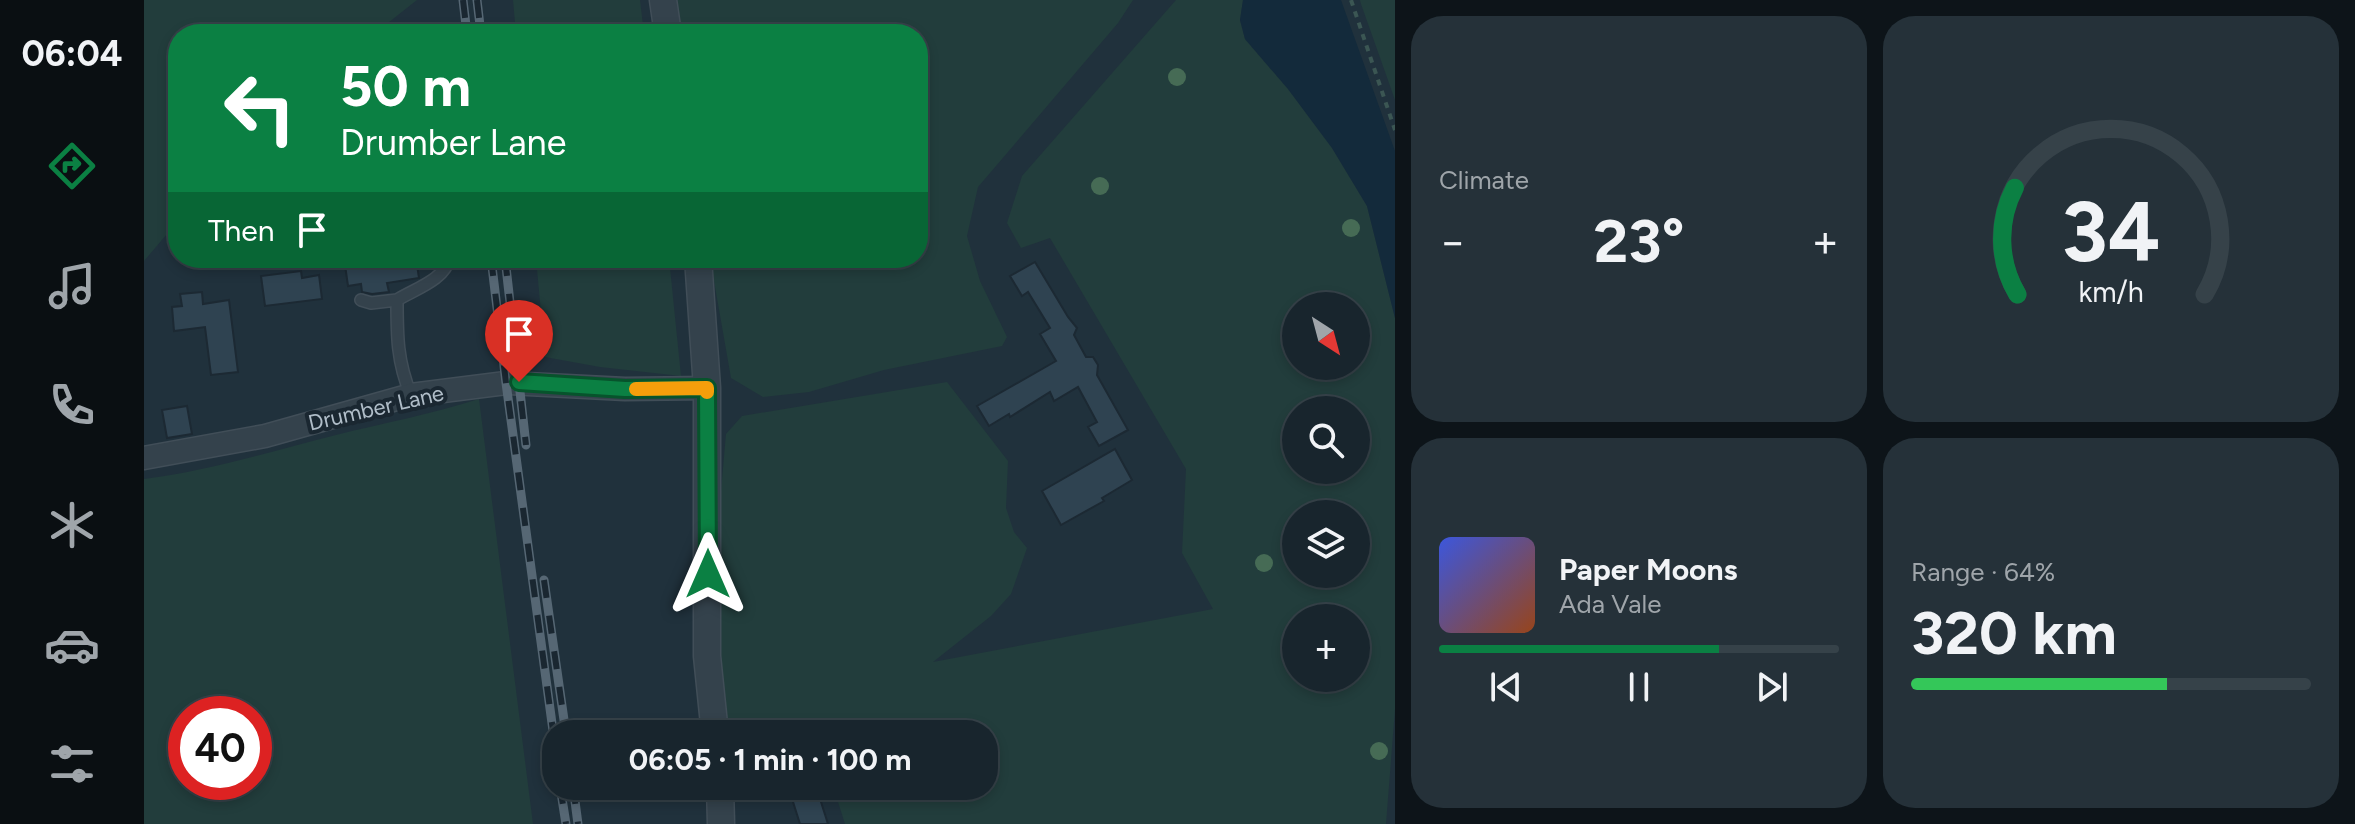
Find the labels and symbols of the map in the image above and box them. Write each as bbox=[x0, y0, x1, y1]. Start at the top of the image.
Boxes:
north arrow bbox=[1282, 292, 1370, 380]
pin bbox=[485, 300, 553, 382]
street label: Drumber Lane bbox=[306, 379, 446, 437]
position arrow bbox=[666, 532, 750, 616]
speed limit sign: 40 bbox=[168, 696, 272, 800]

